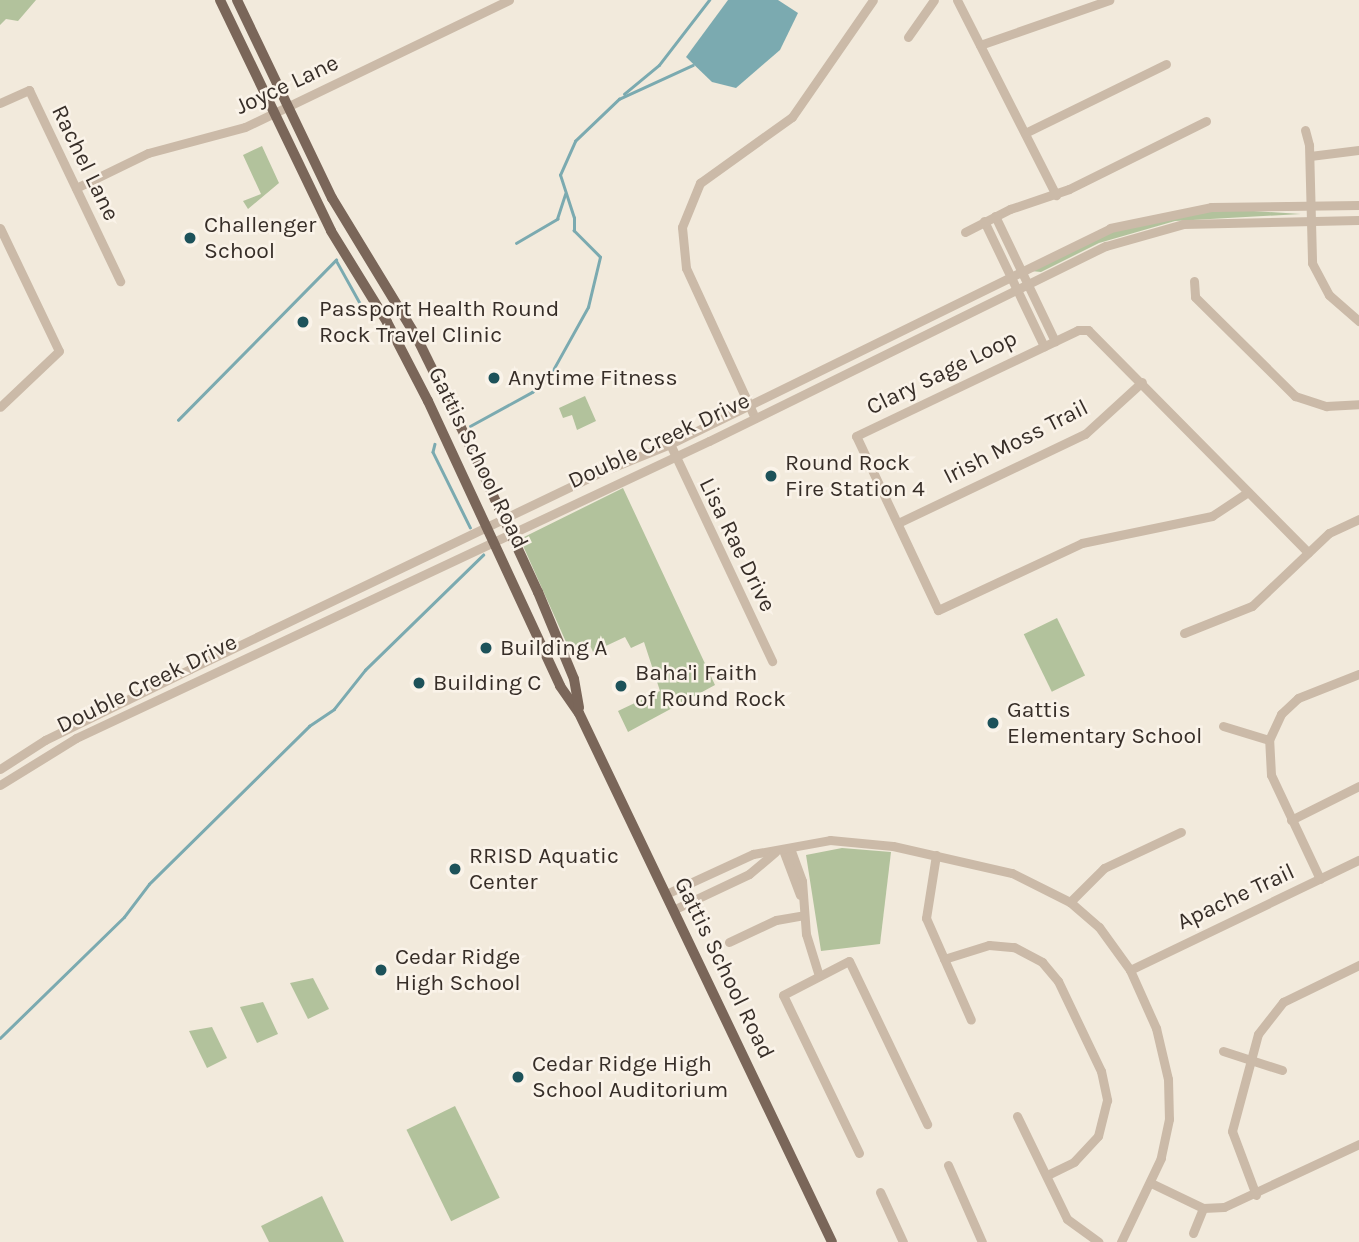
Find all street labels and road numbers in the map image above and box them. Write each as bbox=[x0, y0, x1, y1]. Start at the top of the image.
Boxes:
street label: Joyce Lane bbox=[231, 49, 343, 121]
street label: Rachel Lane bbox=[45, 101, 125, 225]
street label: Clary Sage Loop bbox=[862, 325, 1022, 421]
street label: Gattis School Road bbox=[422, 363, 534, 553]
street label: Double Creek Drive bbox=[564, 387, 754, 495]
street label: Irish Moss Trail bbox=[939, 394, 1093, 490]
street label: Lisa Rae Drive bbox=[693, 474, 781, 616]
street label: Double Creek Drive bbox=[52, 628, 242, 740]
street label: Apache Trail bbox=[1173, 858, 1299, 936]
street label: Gattis School Road bbox=[668, 873, 780, 1063]

